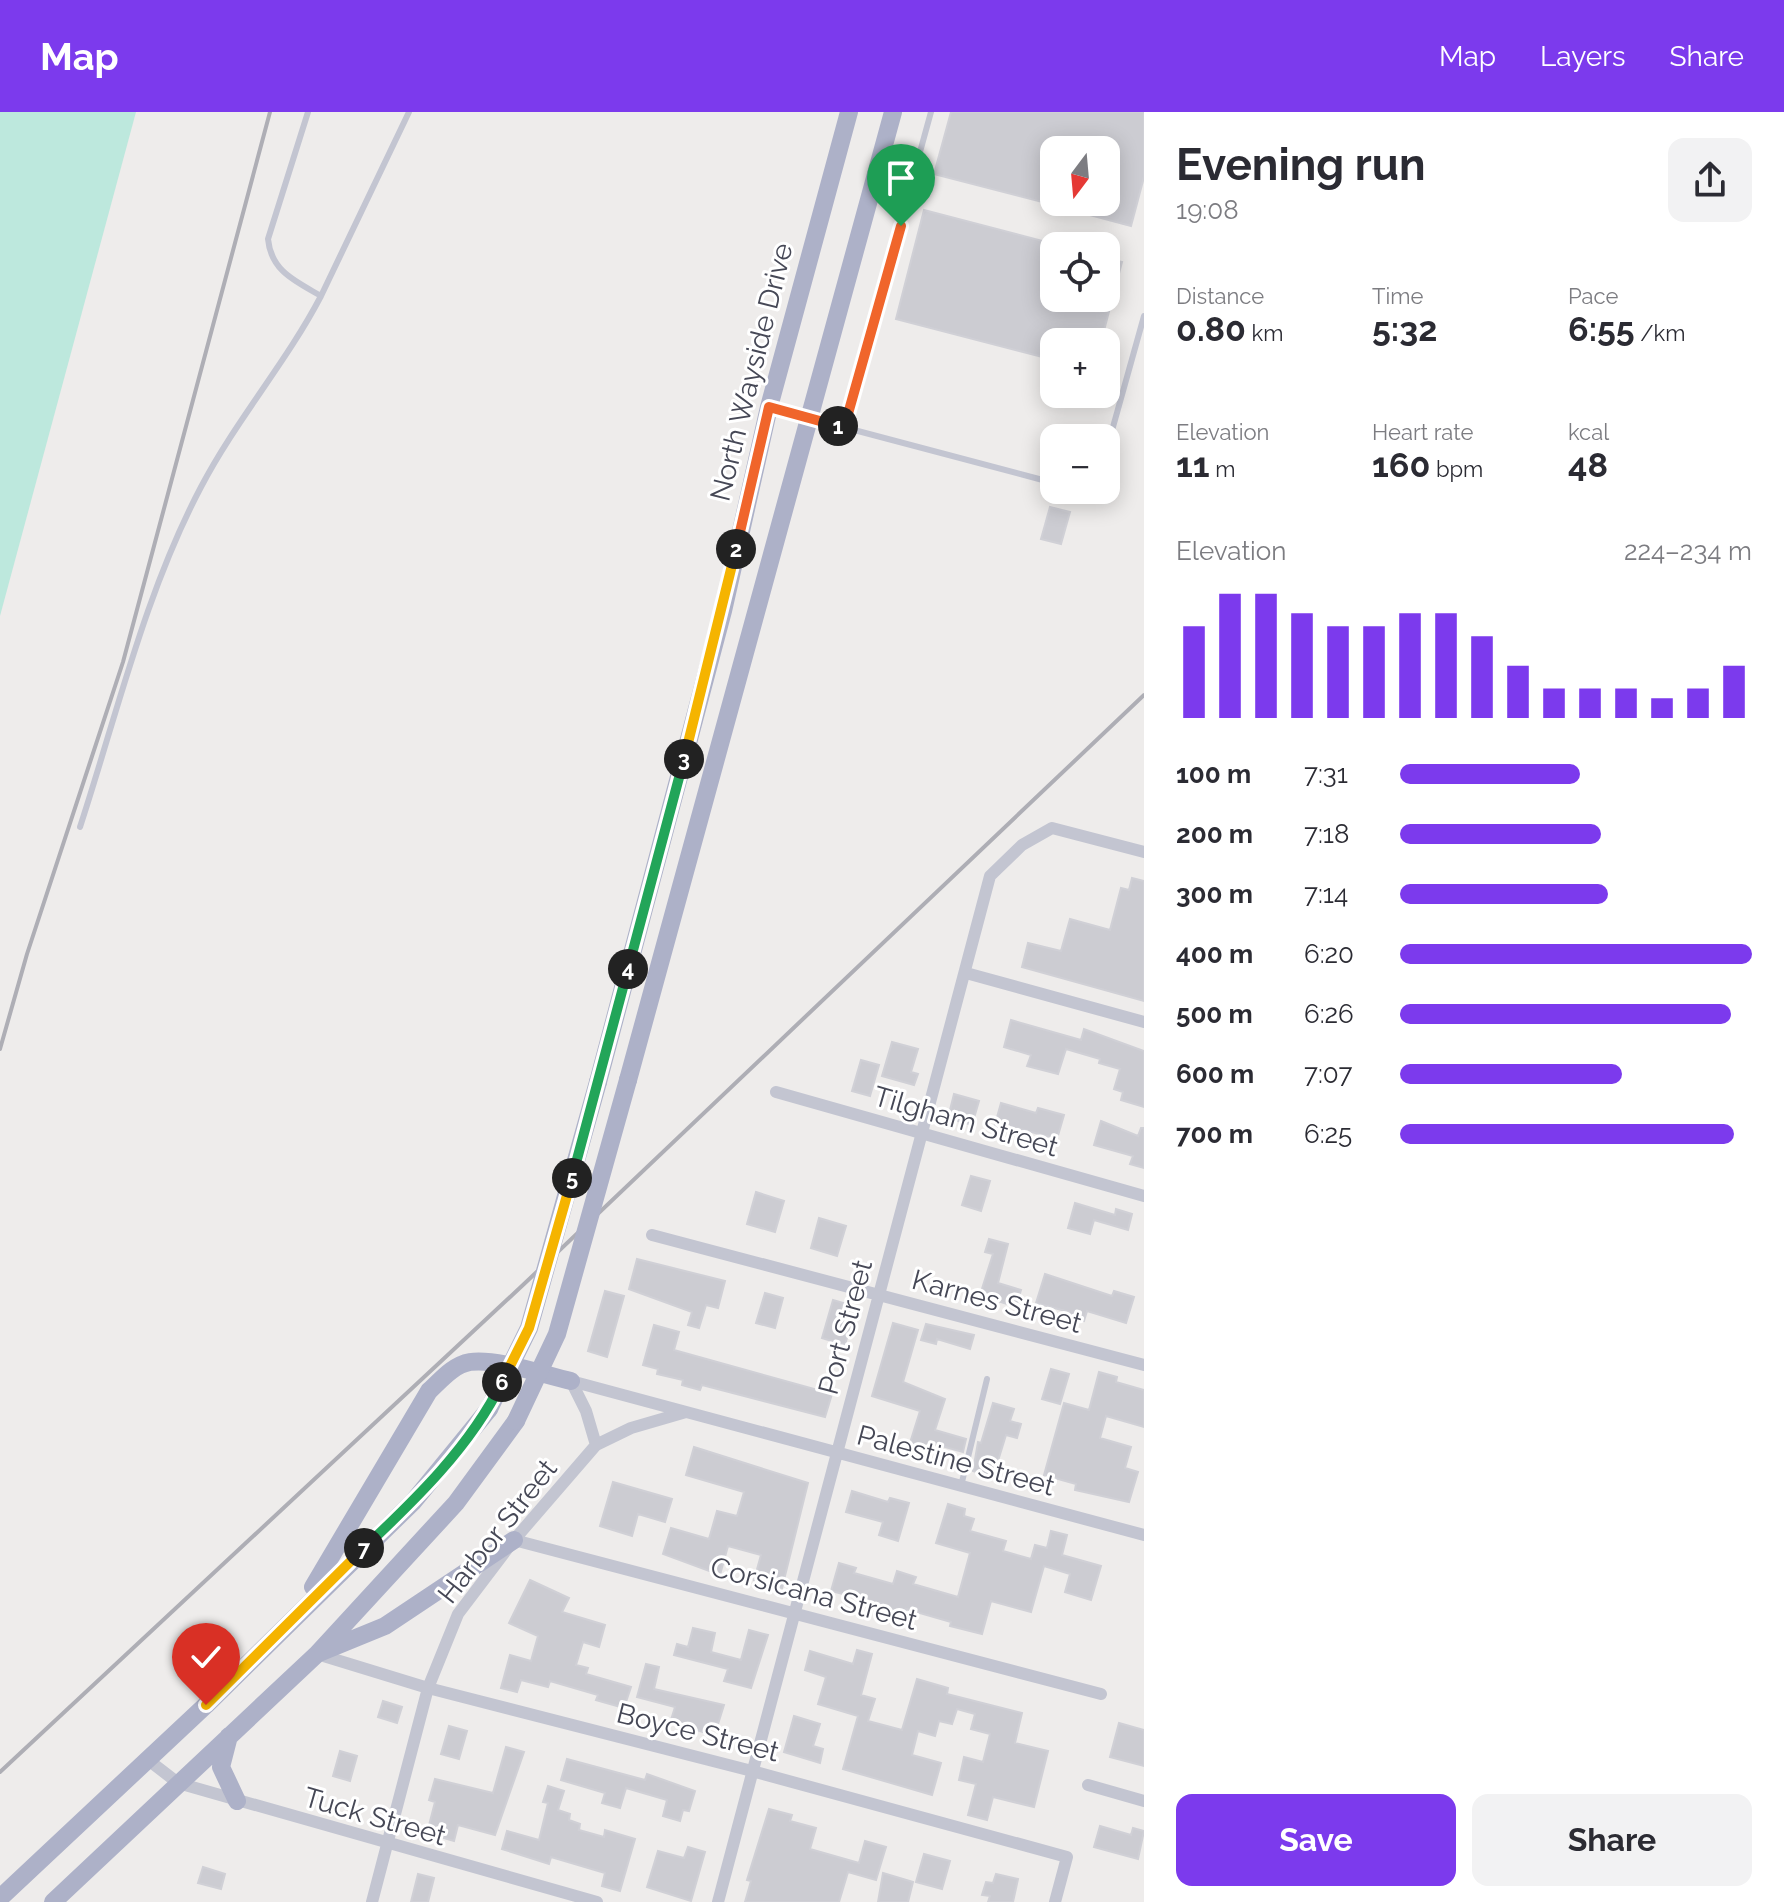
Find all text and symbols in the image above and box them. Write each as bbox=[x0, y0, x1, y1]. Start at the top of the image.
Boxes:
text: Map bbox=[40, 34, 119, 79]
text: Map bbox=[1439, 40, 1496, 73]
text: Layers bbox=[1540, 40, 1626, 73]
text: Share bbox=[1670, 40, 1744, 73]
north arrow bbox=[1040, 136, 1120, 216]
map controls bbox=[1040, 136, 1120, 504]
button: share bbox=[1668, 138, 1752, 222]
text: Evening run bbox=[1176, 139, 1425, 190]
pin bbox=[867, 144, 935, 226]
icon: arrive bbox=[879, 156, 923, 200]
text: 19:08 bbox=[1176, 195, 1239, 225]
button: locate bbox=[1040, 232, 1120, 312]
street label: North Wayside Drive bbox=[703, 240, 800, 504]
text: Distance bbox=[1176, 283, 1264, 309]
text: Time bbox=[1372, 283, 1423, 309]
text: Pace bbox=[1568, 283, 1618, 309]
text: 0.80 bbox=[1176, 309, 1246, 349]
text: 5:32 bbox=[1372, 309, 1437, 349]
text: 6:55 bbox=[1568, 309, 1635, 349]
text: km bbox=[1246, 320, 1283, 346]
text: /km bbox=[1635, 320, 1686, 346]
button: + bbox=[1040, 328, 1120, 408]
pin: 1 bbox=[818, 406, 858, 446]
text: 1 bbox=[833, 413, 843, 439]
text: Elevation bbox=[1176, 419, 1269, 445]
text: Heart rate bbox=[1372, 419, 1473, 445]
text: kcal bbox=[1568, 419, 1609, 445]
button: − bbox=[1040, 424, 1120, 504]
text: 11 bbox=[1176, 445, 1210, 485]
text: 160 bbox=[1372, 445, 1430, 485]
text: 48 bbox=[1568, 445, 1608, 485]
text: m bbox=[1210, 456, 1235, 482]
text: bpm bbox=[1430, 456, 1483, 482]
pin: 2 bbox=[716, 529, 756, 569]
text: 2 bbox=[730, 536, 742, 562]
text: Elevation bbox=[1176, 536, 1286, 566]
text: 224–234 m bbox=[1624, 536, 1752, 566]
pin: 3 bbox=[664, 739, 704, 779]
text: 3 bbox=[678, 746, 690, 772]
text: 100 m bbox=[1176, 759, 1251, 789]
text: 7:31 bbox=[1304, 759, 1348, 789]
text: 200 m bbox=[1176, 819, 1253, 849]
text: 7:18 bbox=[1304, 819, 1349, 849]
text: 300 m bbox=[1176, 879, 1253, 909]
text: 7:14 bbox=[1304, 879, 1348, 909]
text: 400 m bbox=[1176, 939, 1253, 969]
text: 6:20 bbox=[1304, 939, 1354, 969]
pin: 4 bbox=[608, 949, 648, 989]
text: 4 bbox=[622, 956, 634, 982]
text: 500 m bbox=[1176, 999, 1253, 1029]
text: 6:26 bbox=[1304, 999, 1354, 1029]
text: 600 m bbox=[1176, 1059, 1254, 1089]
text: 7:07 bbox=[1304, 1059, 1352, 1089]
street label: Tilgham Street bbox=[870, 1079, 1062, 1164]
text: 700 m bbox=[1176, 1119, 1253, 1149]
text: 6:25 bbox=[1304, 1119, 1352, 1149]
pin: 5 bbox=[552, 1158, 592, 1198]
text: 5 bbox=[566, 1165, 578, 1191]
street label: Port Street bbox=[812, 1256, 879, 1398]
street label: Karnes Street bbox=[908, 1263, 1086, 1340]
pin: 6 bbox=[482, 1362, 522, 1402]
text: 6 bbox=[495, 1369, 509, 1395]
street label: Palestine Street bbox=[854, 1418, 1059, 1503]
street label: Harbor Street bbox=[431, 1452, 564, 1610]
pin: 7 bbox=[344, 1528, 384, 1568]
text: 7 bbox=[358, 1535, 370, 1561]
street label: Corsicana Street bbox=[707, 1550, 921, 1637]
pin bbox=[172, 1623, 240, 1705]
icon: check bbox=[184, 1635, 228, 1679]
street label: Boyce Street bbox=[613, 1696, 783, 1769]
street label: Tuck Street bbox=[300, 1780, 450, 1853]
button: Save bbox=[1176, 1794, 1456, 1886]
button: Share bbox=[1472, 1794, 1752, 1886]

